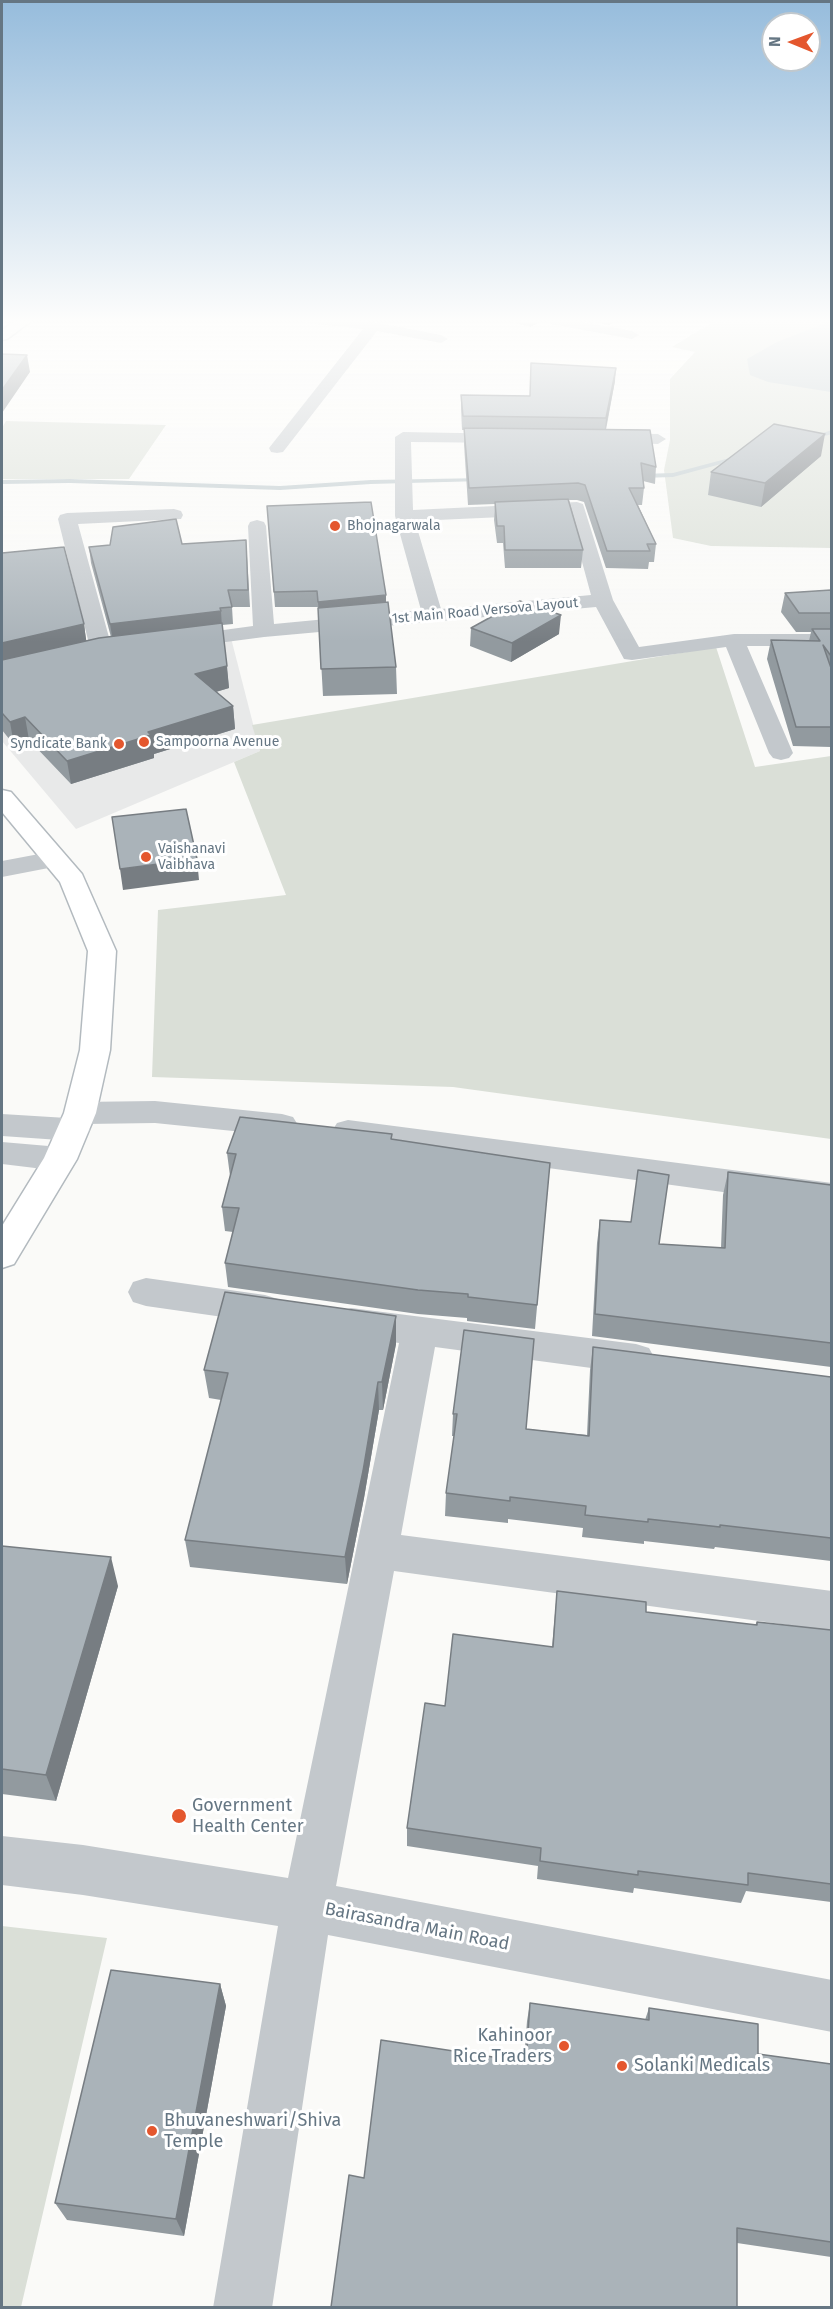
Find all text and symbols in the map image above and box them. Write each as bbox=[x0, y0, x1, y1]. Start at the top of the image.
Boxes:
north arrow bbox=[761, 12, 821, 72]
text: N bbox=[765, 36, 784, 47]
place label: Bhojnagarwala bbox=[347, 518, 441, 534]
marker: Bhojnagarwala bbox=[328, 519, 342, 533]
street label: 1st Main Road Versova Layout bbox=[391, 594, 579, 628]
place label: Sampoorna Avenue bbox=[156, 734, 279, 750]
marker: Sampoorna Avenue bbox=[137, 735, 151, 749]
place label: Syndicate Bank bbox=[10, 736, 107, 752]
marker: Syndicate Bank bbox=[112, 737, 126, 751]
place label: Vaishanavi Vaibhava bbox=[158, 841, 226, 874]
marker: Vaishanavi Vaibhava bbox=[139, 850, 153, 864]
place label: Government Health Center bbox=[192, 1795, 304, 1838]
marker: Government Health Center bbox=[170, 1807, 188, 1825]
street label: Bairasandra Main Road bbox=[323, 1898, 511, 1956]
place label: Kahinoor Rice Traders bbox=[453, 2025, 552, 2068]
marker: Kahinoor Rice Traders bbox=[557, 2039, 571, 2053]
place label: Solanki Medicals bbox=[634, 2055, 770, 2077]
marker: Solanki Medicals bbox=[615, 2059, 629, 2073]
place label: Bhuvaneshwari/Shiva Temple bbox=[164, 2110, 341, 2152]
marker: Bhuvaneshwari/Shiva Temple bbox=[145, 2124, 159, 2138]

